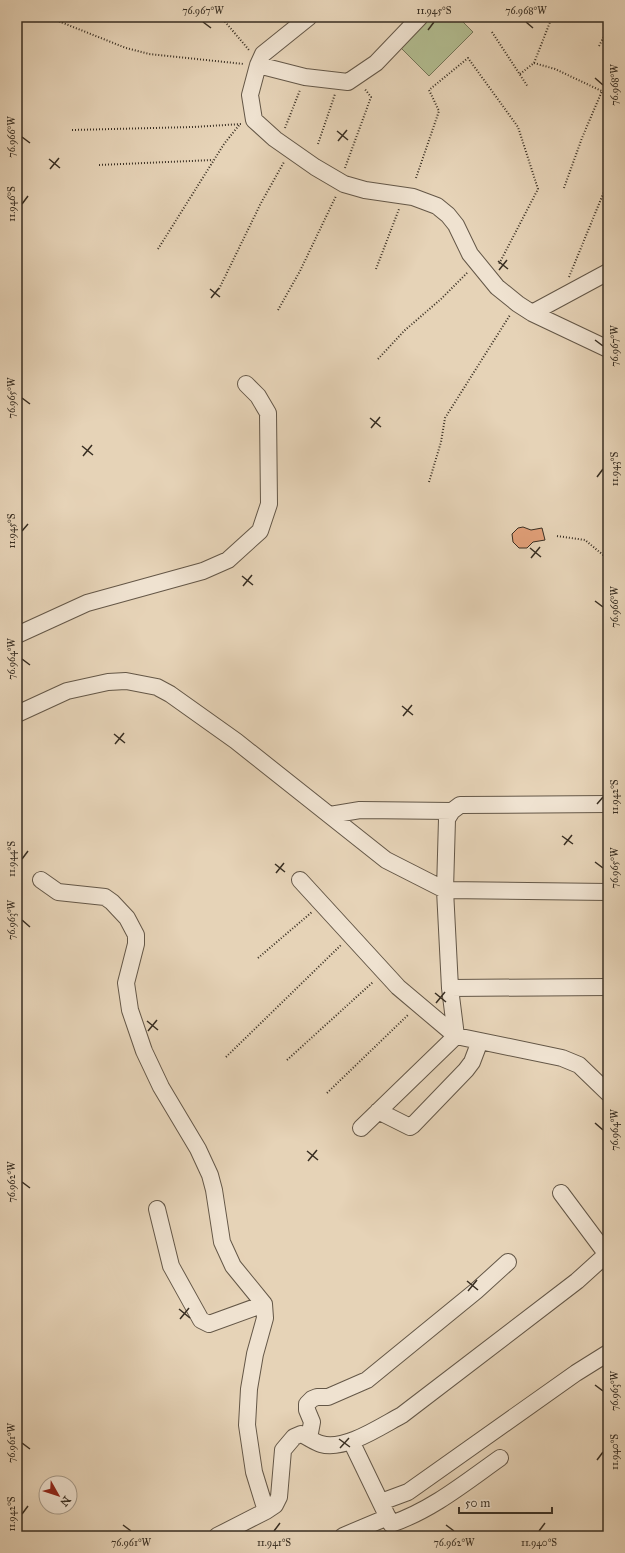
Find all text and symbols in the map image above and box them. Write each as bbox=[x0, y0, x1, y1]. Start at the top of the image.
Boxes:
text: 76.967°W bbox=[182, 5, 224, 17]
text: 11.945°S bbox=[417, 5, 452, 17]
text: 76.968°W bbox=[505, 5, 547, 17]
text: 76.968°W bbox=[609, 64, 621, 106]
text: 76.966°W bbox=[6, 116, 18, 158]
text: 11.946°S bbox=[6, 186, 18, 222]
text: 76.967°W bbox=[609, 325, 621, 367]
text: 76.965°W bbox=[6, 377, 18, 418]
text: 11.943°S bbox=[609, 452, 621, 486]
text: 11.945°S bbox=[6, 513, 18, 548]
text: 76.966°W bbox=[609, 586, 621, 628]
text: 76.964°W bbox=[6, 638, 18, 680]
text: 11.942°S bbox=[609, 779, 621, 815]
text: 11.944°S bbox=[6, 841, 18, 877]
text: 76.965°W bbox=[609, 847, 621, 888]
text: 76.963°W bbox=[6, 899, 18, 940]
text: 76.964°W bbox=[609, 1109, 621, 1151]
text: 76.962°W bbox=[6, 1161, 18, 1203]
text: 76.963°W bbox=[609, 1370, 621, 1411]
text: 76.961°W bbox=[6, 1422, 18, 1463]
text: 11.940°S bbox=[609, 1434, 621, 1470]
north arrow bbox=[38, 1475, 78, 1515]
scale bar bbox=[459, 1489, 552, 1515]
text: N bbox=[57, 1493, 73, 1509]
text: 11.942°S bbox=[6, 1496, 18, 1532]
text: 50 m bbox=[465, 1496, 490, 1510]
text: 76.961°W bbox=[111, 1537, 152, 1549]
text: 11.941°S bbox=[257, 1537, 291, 1549]
text: 76.962°W bbox=[433, 1537, 475, 1549]
text: 11.940°S bbox=[521, 1537, 557, 1549]

